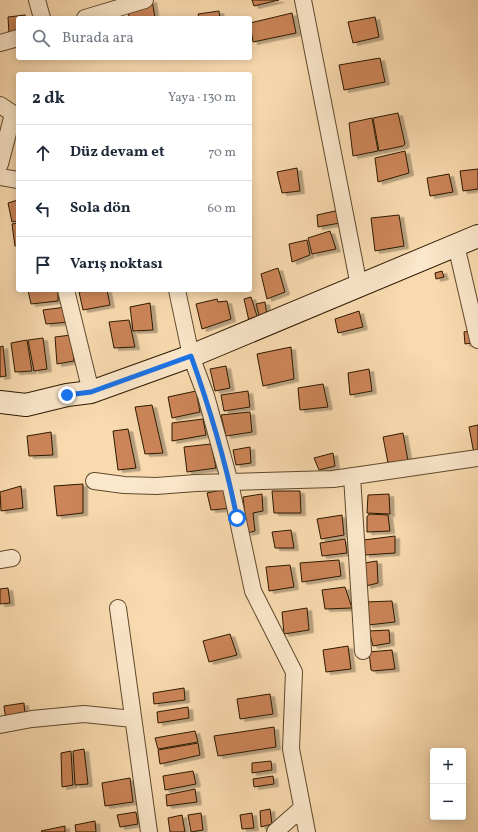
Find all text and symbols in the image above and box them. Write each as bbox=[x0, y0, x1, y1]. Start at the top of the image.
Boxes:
search box bbox=[16, 16, 252, 60]
icon: search bbox=[30, 27, 52, 49]
text: Burada ara bbox=[62, 28, 134, 49]
text: 2 dk bbox=[32, 87, 65, 110]
text: Yaya · 130 m bbox=[168, 89, 236, 107]
icon: ahead bbox=[32, 142, 54, 164]
text: Düz devam et bbox=[70, 142, 165, 163]
text: 70 m bbox=[208, 144, 236, 162]
icon: left bbox=[32, 198, 54, 220]
text: Sola dön bbox=[70, 198, 131, 219]
text: 60 m bbox=[208, 200, 236, 218]
icon: arrive bbox=[32, 254, 54, 276]
text: Varış noktası bbox=[70, 254, 163, 275]
route end bbox=[58, 386, 76, 404]
route start bbox=[228, 509, 246, 527]
map controls bbox=[430, 748, 466, 820]
button: + bbox=[430, 748, 466, 784]
button: − bbox=[430, 784, 466, 820]

